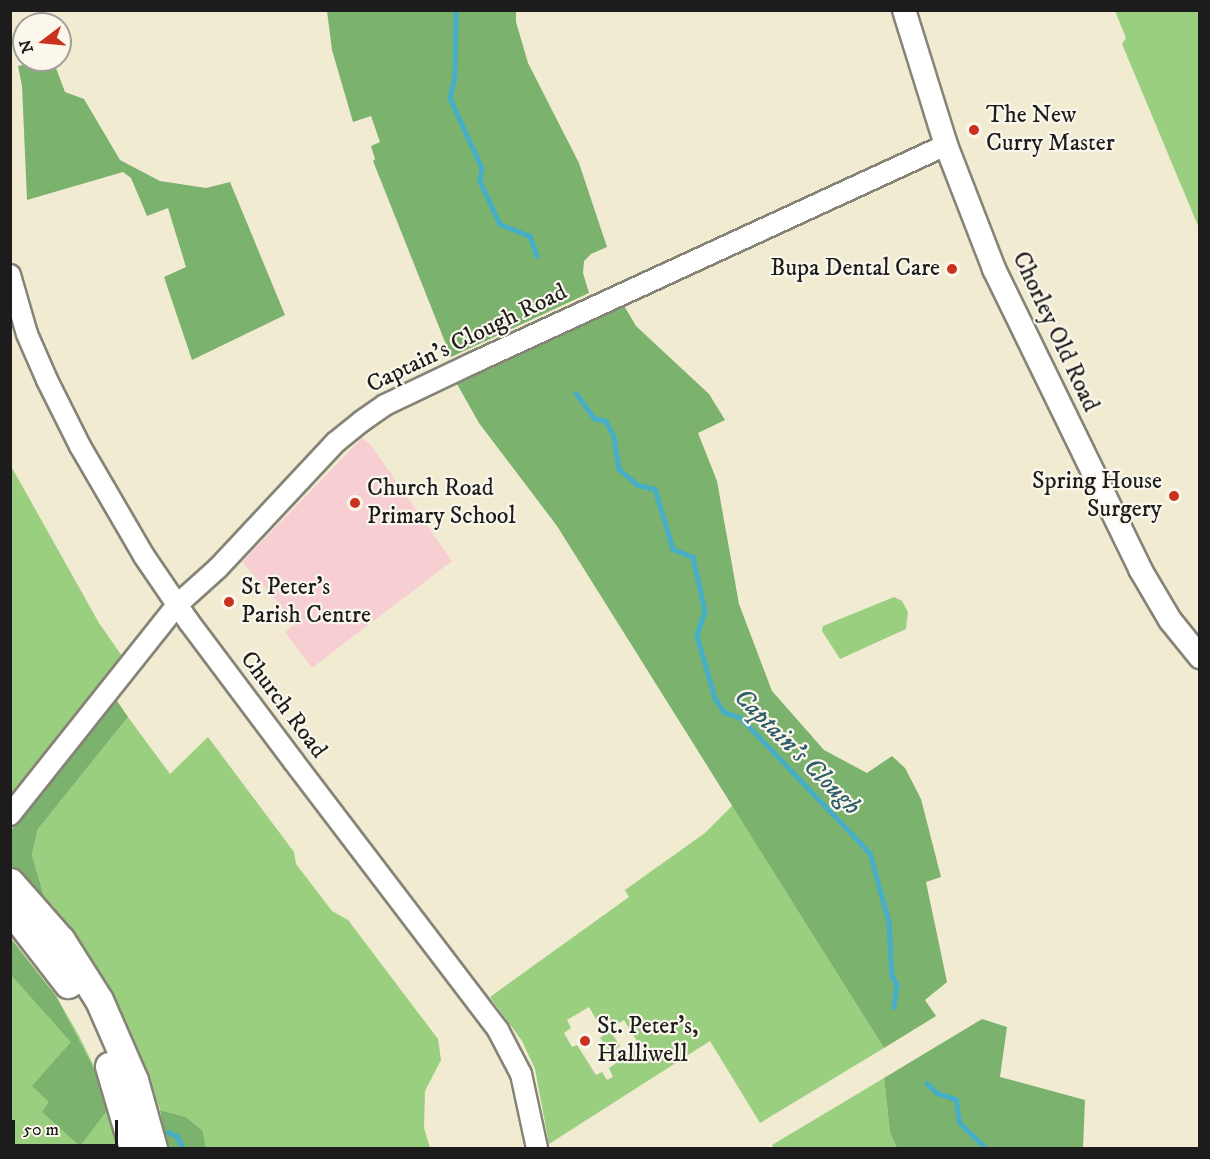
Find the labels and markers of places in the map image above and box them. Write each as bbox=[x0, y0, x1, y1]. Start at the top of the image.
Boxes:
place label: The New Curry Master bbox=[986, 102, 1115, 158]
marker: The New Curry Master bbox=[967, 123, 981, 137]
place label: Bupa Dental Care bbox=[770, 255, 940, 283]
marker: Bupa Dental Care bbox=[945, 262, 959, 276]
place label: Spring House Surgery bbox=[1032, 468, 1162, 524]
place label: Church Road Primary School bbox=[367, 475, 516, 531]
marker: Spring House Surgery bbox=[1167, 489, 1181, 503]
marker: Church Road Primary School bbox=[348, 496, 362, 510]
place label: St Peter's Parish Centre bbox=[241, 574, 371, 630]
marker: St Peter's Parish Centre bbox=[222, 595, 236, 609]
place label: St. Peter's, Halliwell bbox=[597, 1013, 698, 1069]
marker: St. Peter's, Halliwell bbox=[578, 1034, 592, 1048]

